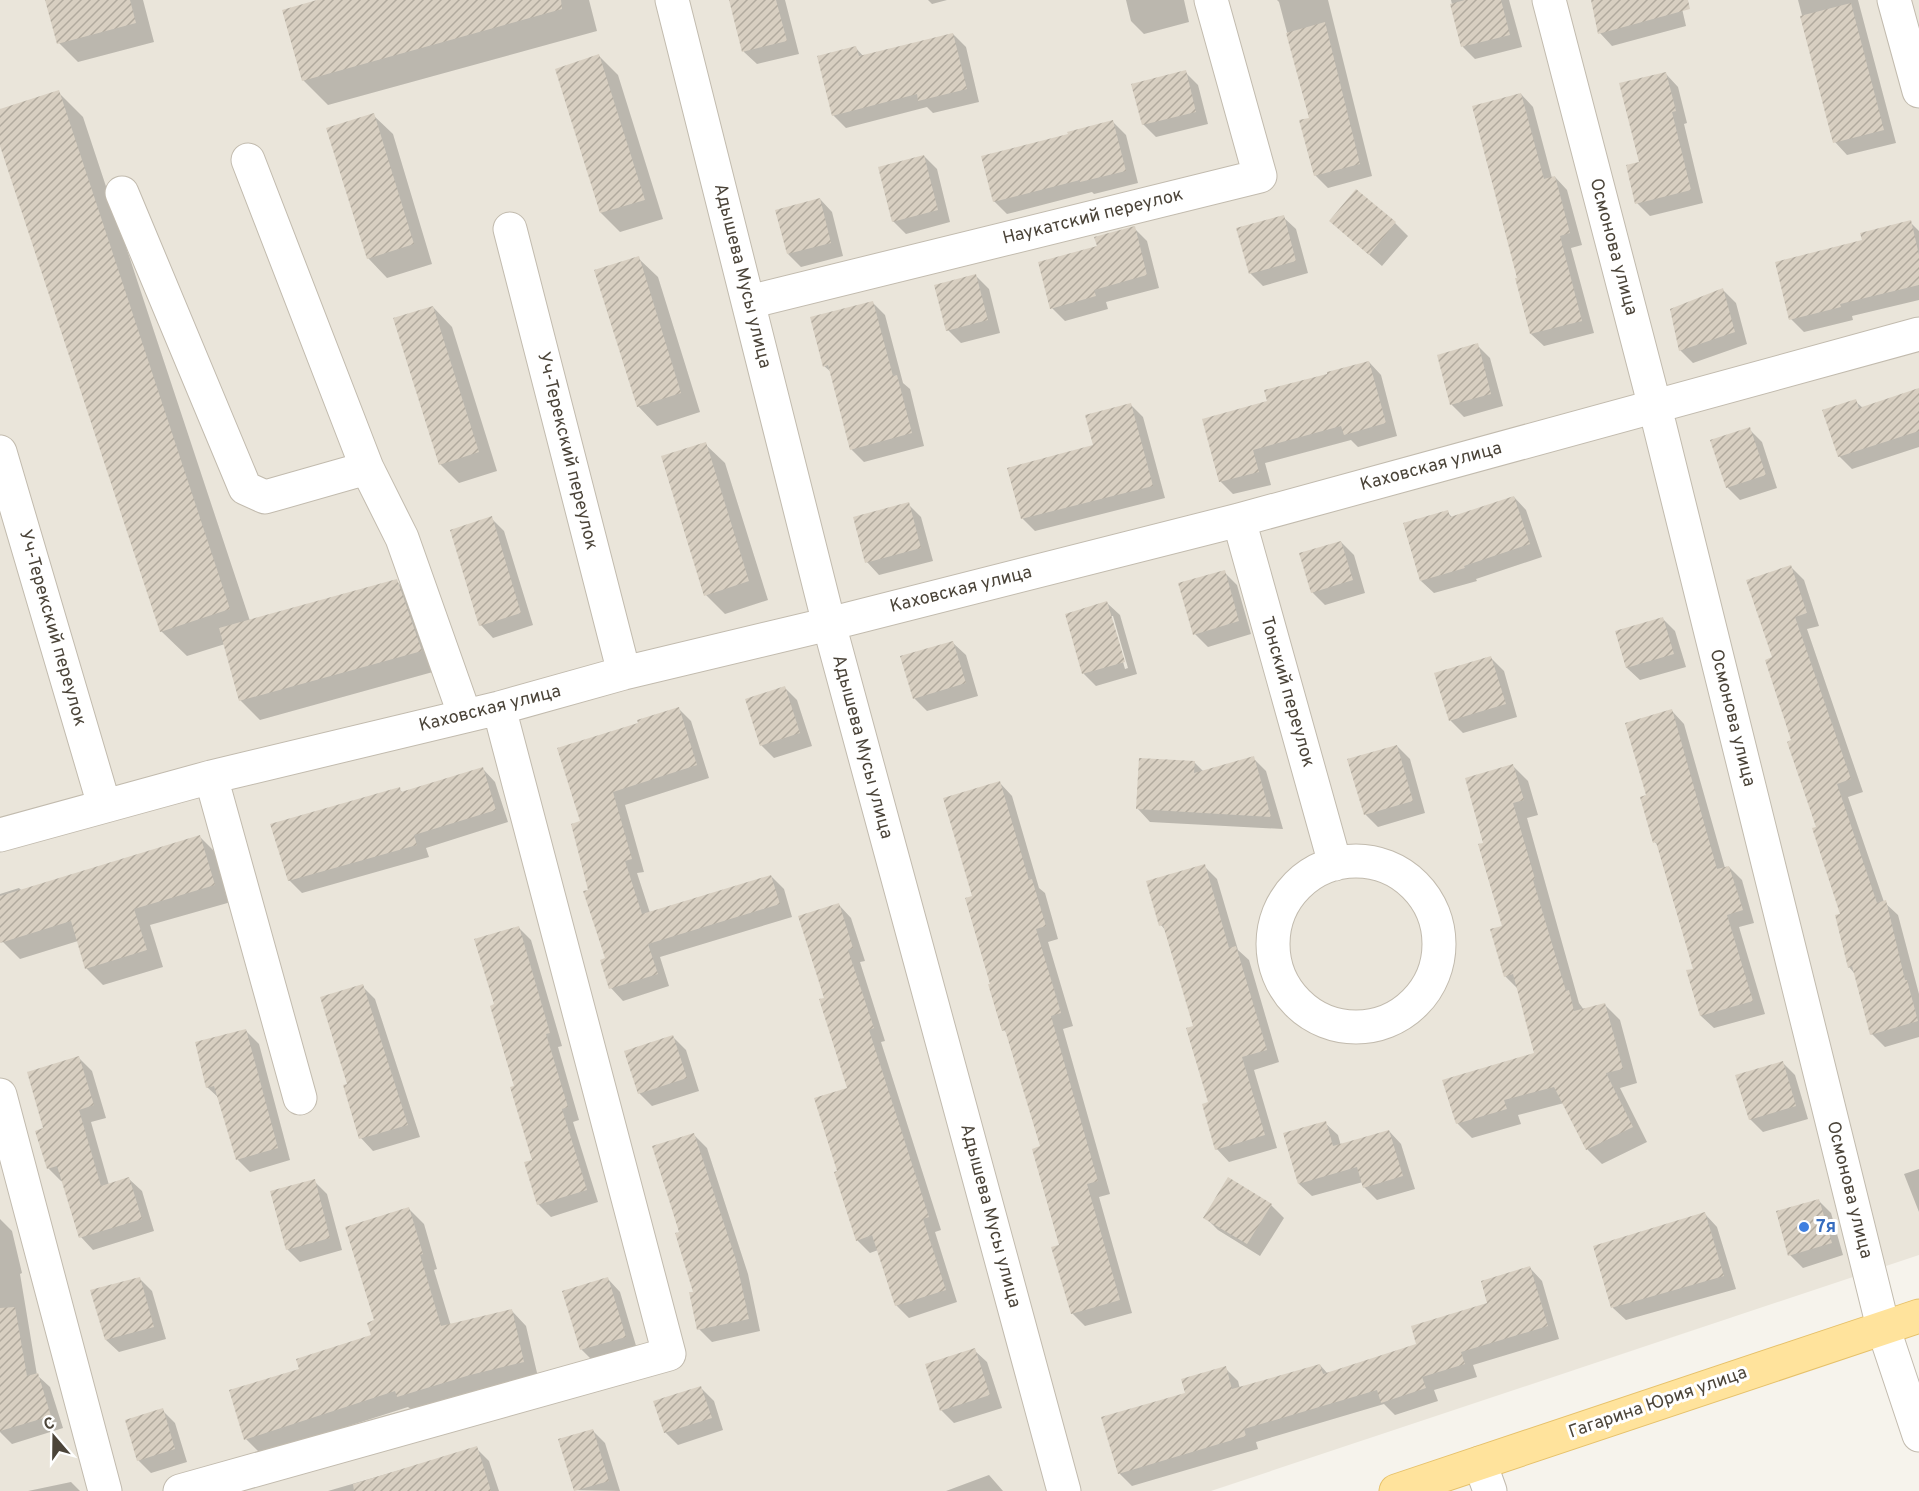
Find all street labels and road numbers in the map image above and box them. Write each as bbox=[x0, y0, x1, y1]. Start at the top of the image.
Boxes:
street label: Осмонова улица bbox=[1584, 176, 1642, 318]
street label: Адышева Мусы улица bbox=[708, 181, 776, 371]
street label: Наукатский переулок bbox=[1000, 183, 1186, 251]
street label: Уч-Терекский переулок bbox=[531, 349, 603, 553]
street label: Каховская улица bbox=[1358, 437, 1504, 497]
street label: Уч-Терекский переулок bbox=[13, 527, 91, 729]
street label: Каховская улица bbox=[888, 561, 1034, 619]
street label: Тонский переулок bbox=[1254, 614, 1320, 770]
street label: Осмонова улица bbox=[1704, 647, 1760, 789]
street label: Адышева Мусы улица bbox=[826, 652, 898, 842]
street label: Каховская улица bbox=[417, 680, 563, 738]
street label: Осмонова улица bbox=[1821, 1119, 1877, 1261]
street label: Адышева Мусы улица bbox=[954, 1121, 1026, 1311]
street label: Гагарина Юрия улица bbox=[1566, 1362, 1750, 1444]

